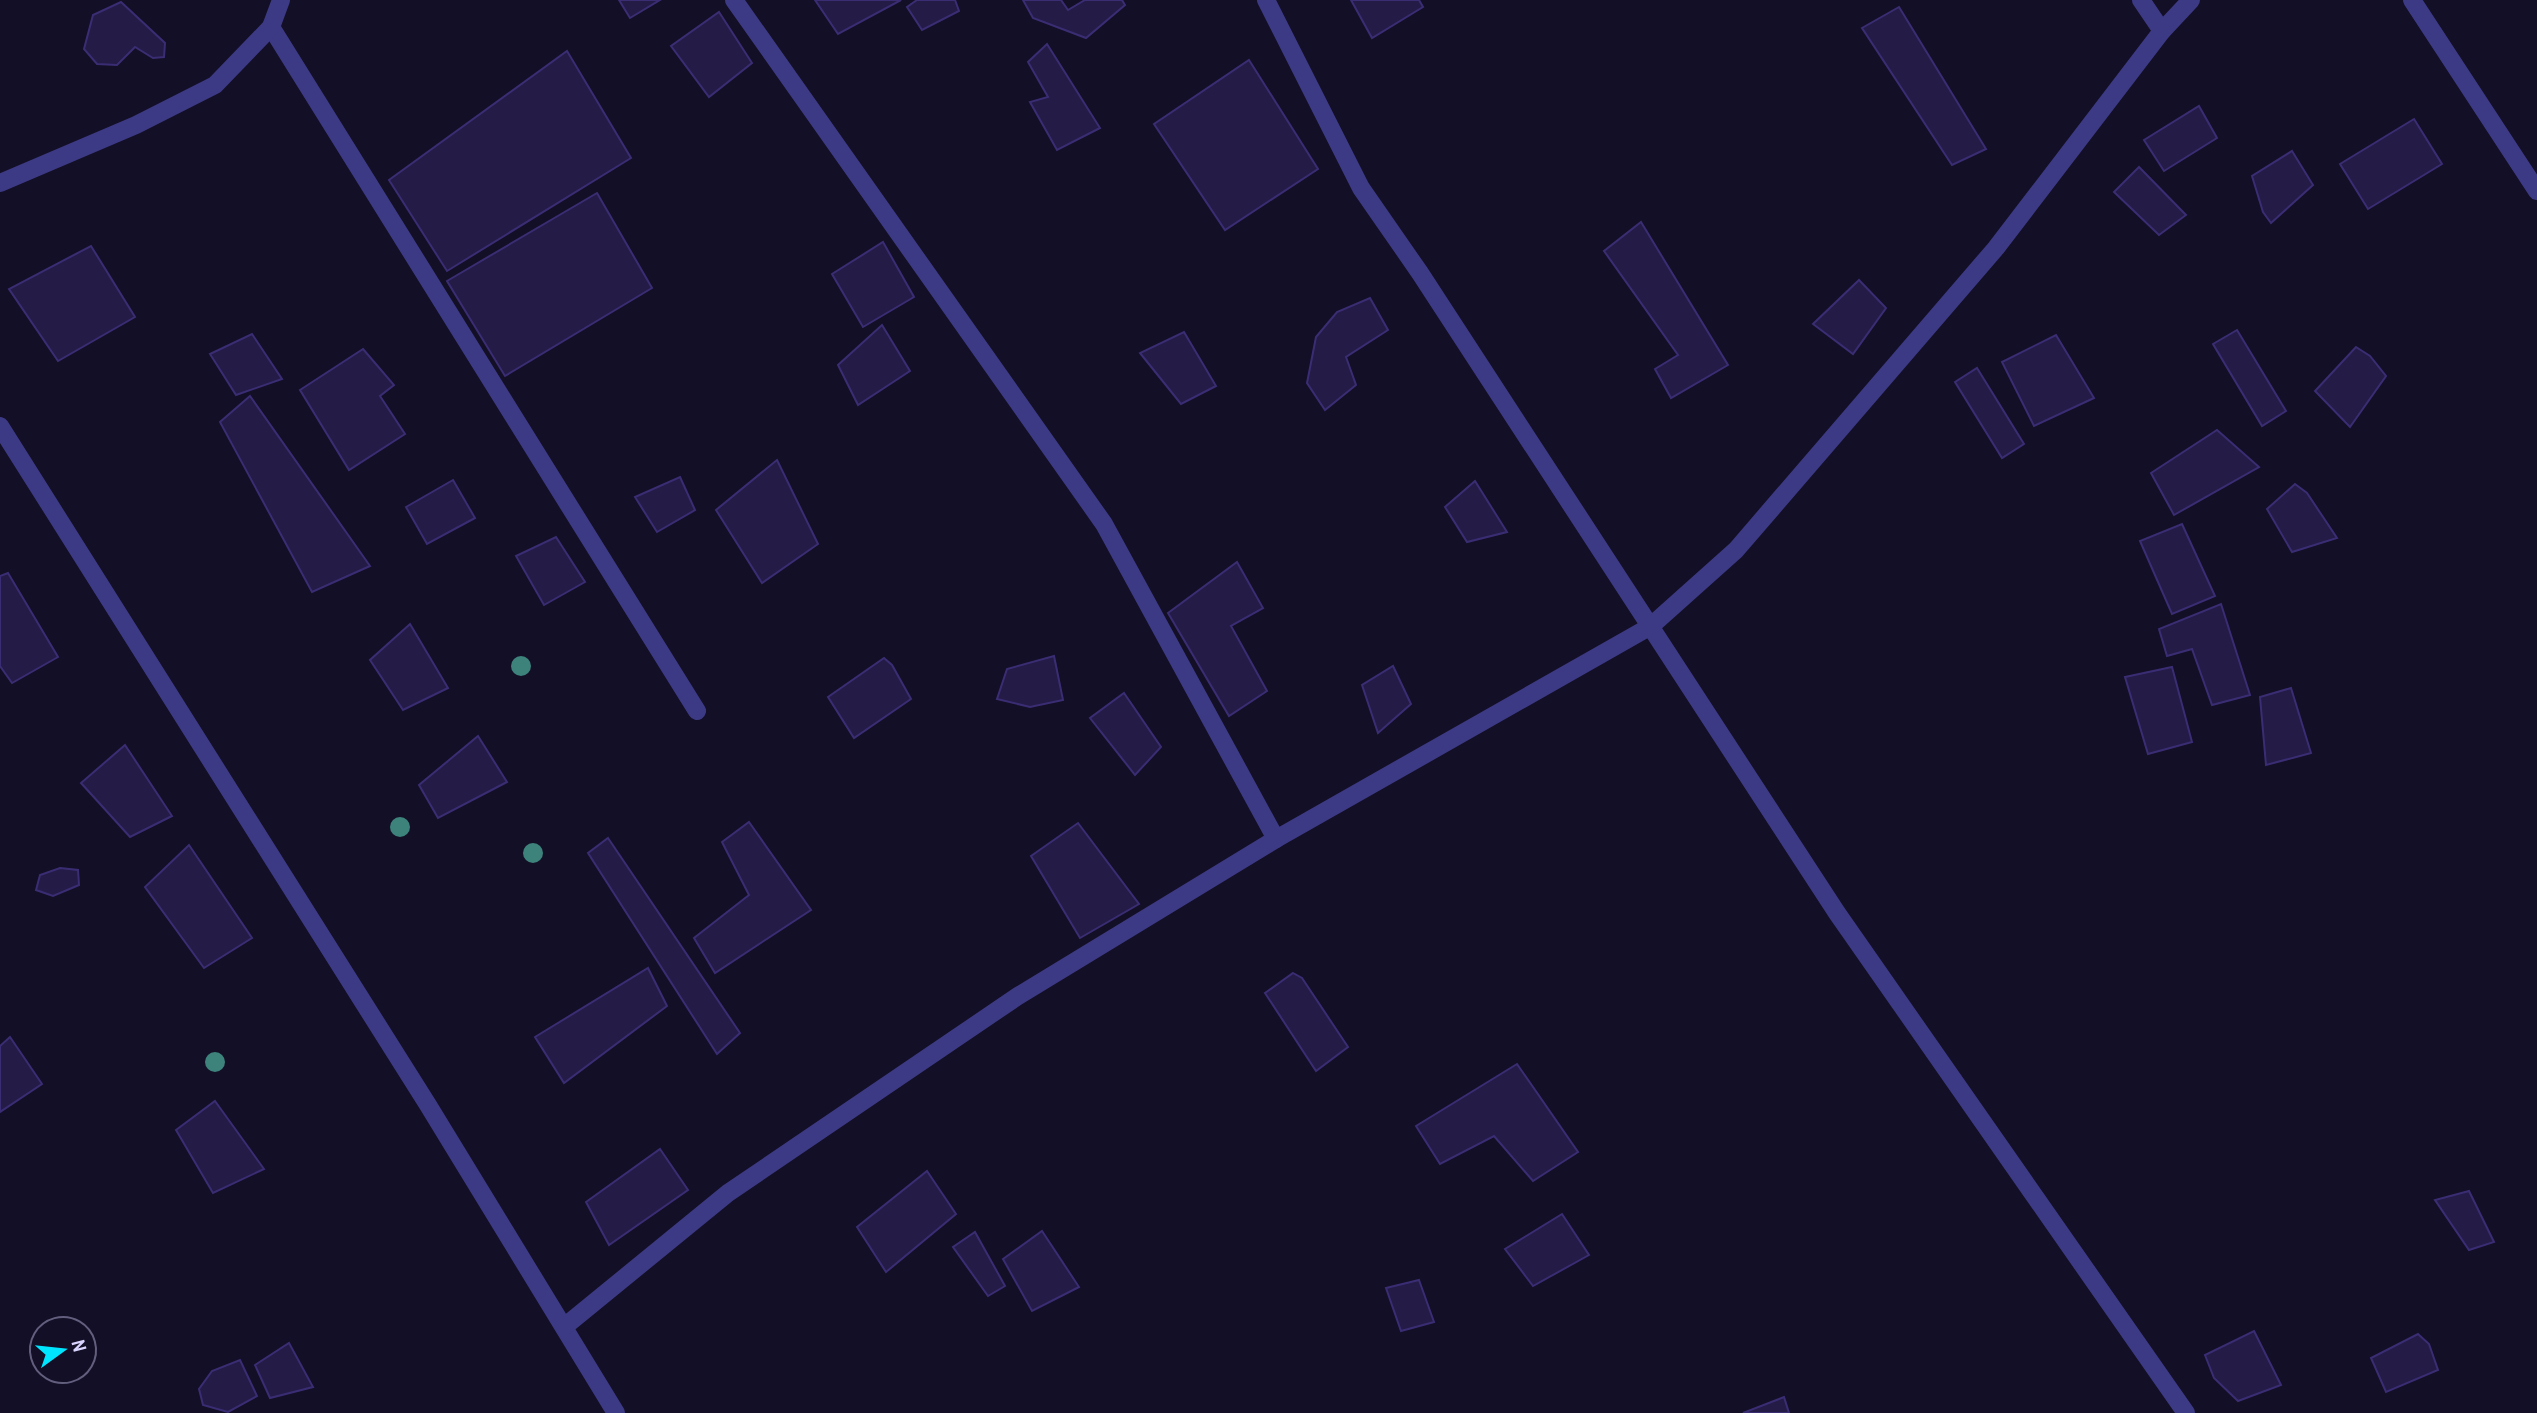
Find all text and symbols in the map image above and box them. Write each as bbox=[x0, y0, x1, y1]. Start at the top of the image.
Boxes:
north arrow bbox=[28, 1315, 98, 1385]
text: N bbox=[65, 1337, 93, 1354]

